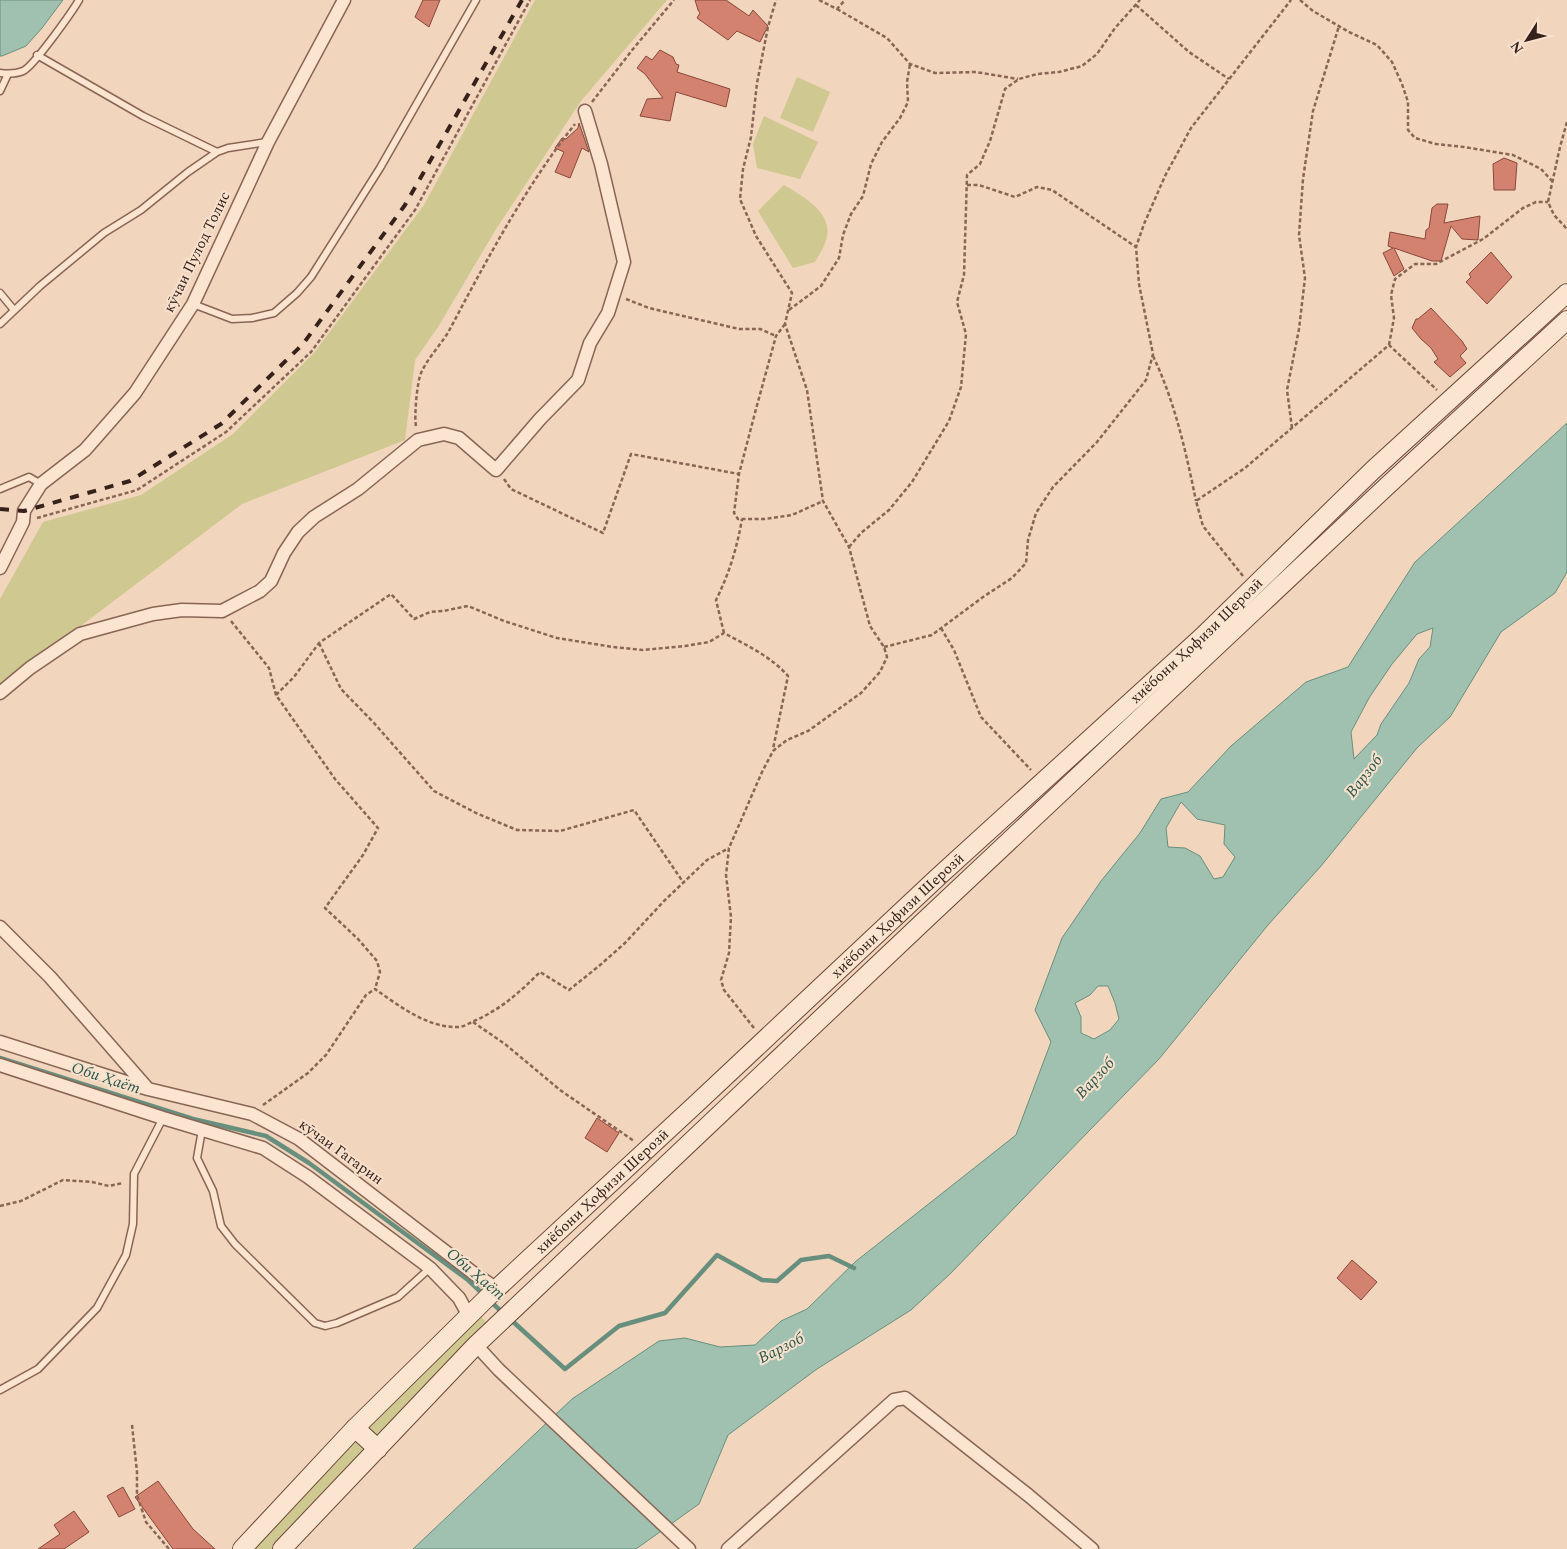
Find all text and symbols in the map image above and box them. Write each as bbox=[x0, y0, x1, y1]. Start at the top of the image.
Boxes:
north arrow bbox=[1502, 15, 1552, 65]
text: N bbox=[1505, 37, 1529, 58]
street label: кӯчаи Пулод Толис bbox=[158, 188, 236, 316]
street label: хиёбони Ҳофизи Шерозӣ bbox=[1125, 572, 1268, 709]
water label: Варзоб bbox=[1340, 749, 1389, 803]
street label: хиёбони Ҳофизи Шерозӣ bbox=[826, 847, 969, 983]
water label: Варзоб bbox=[1070, 1051, 1121, 1104]
water label: Оби Ҳаёт bbox=[68, 1056, 144, 1101]
street label: кӯчаи Гагарин bbox=[294, 1113, 388, 1191]
street label: хиёбони Ҳофизи Шерозӣ bbox=[530, 1123, 674, 1259]
water label: Оби Ҳаёт bbox=[441, 1242, 511, 1306]
water label: Варзоб bbox=[754, 1326, 809, 1370]

